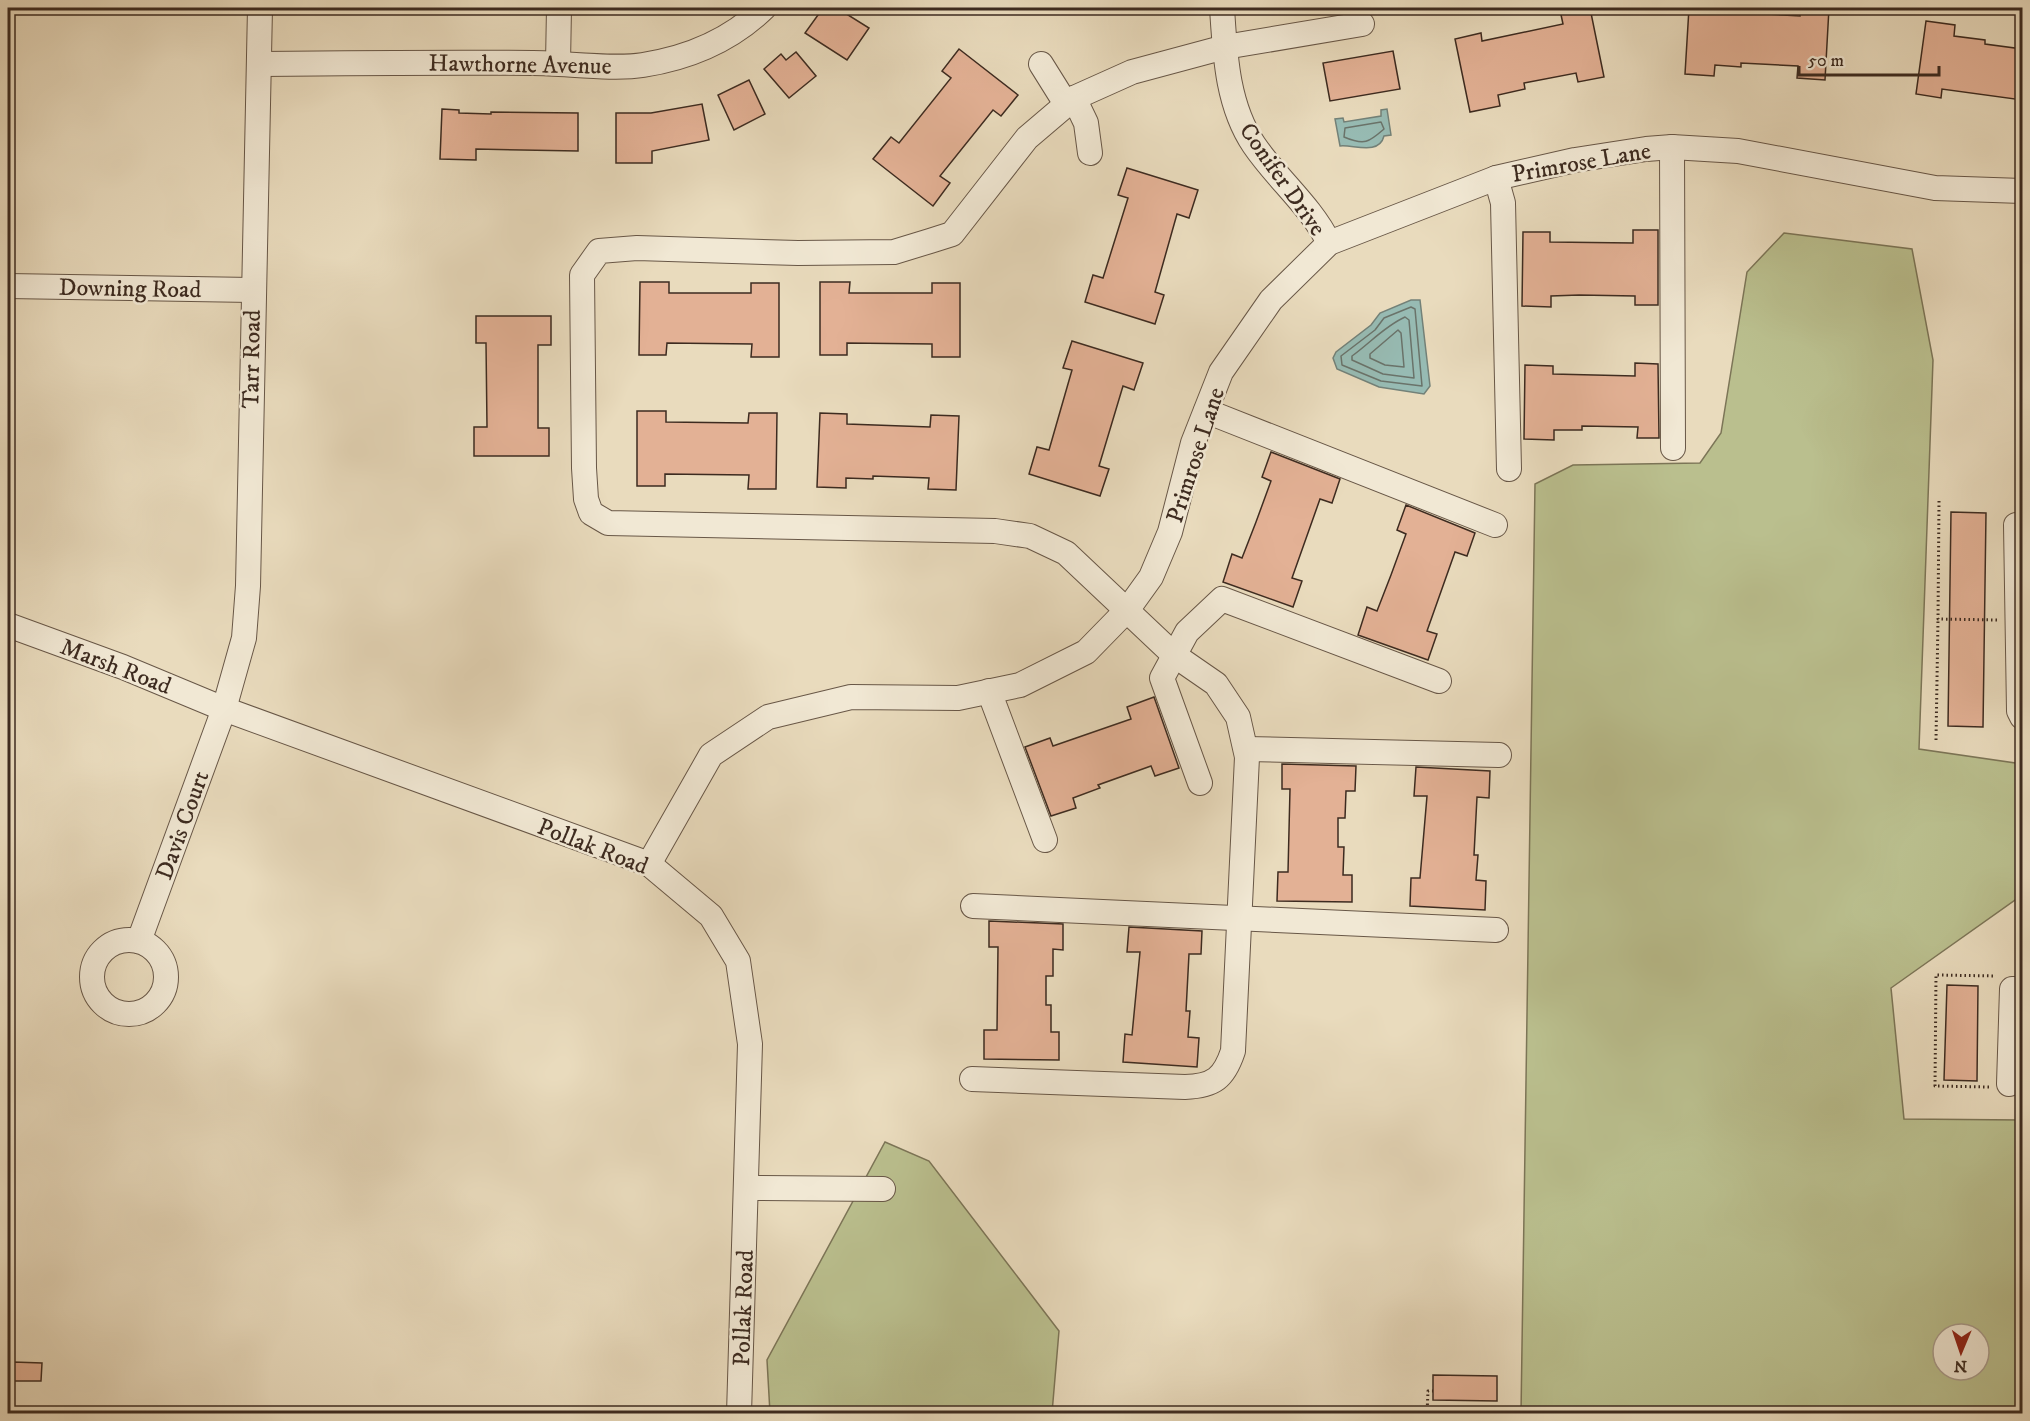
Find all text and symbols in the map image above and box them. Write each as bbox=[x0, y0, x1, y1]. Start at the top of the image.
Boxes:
scale bar bbox=[1799, 39, 1938, 77]
street label: Hawthorne Avenue bbox=[428, 48, 612, 82]
text: 50 m bbox=[1808, 50, 1844, 72]
street label: Conifer Drive bbox=[1232, 117, 1332, 242]
street label: Primrose Lane bbox=[1509, 136, 1653, 190]
street label: Downing Road bbox=[58, 273, 202, 305]
street label: Tarr Road bbox=[236, 309, 268, 409]
street label: Primrose Lane bbox=[1160, 384, 1232, 527]
street label: Marsh Road bbox=[56, 632, 175, 702]
street label: Davis Court bbox=[149, 766, 217, 884]
street label: Pollak Road bbox=[533, 812, 652, 882]
street label: Pollak Road bbox=[727, 1249, 761, 1367]
north arrow bbox=[1931, 1322, 1991, 1382]
text: N bbox=[1954, 1356, 1967, 1376]

